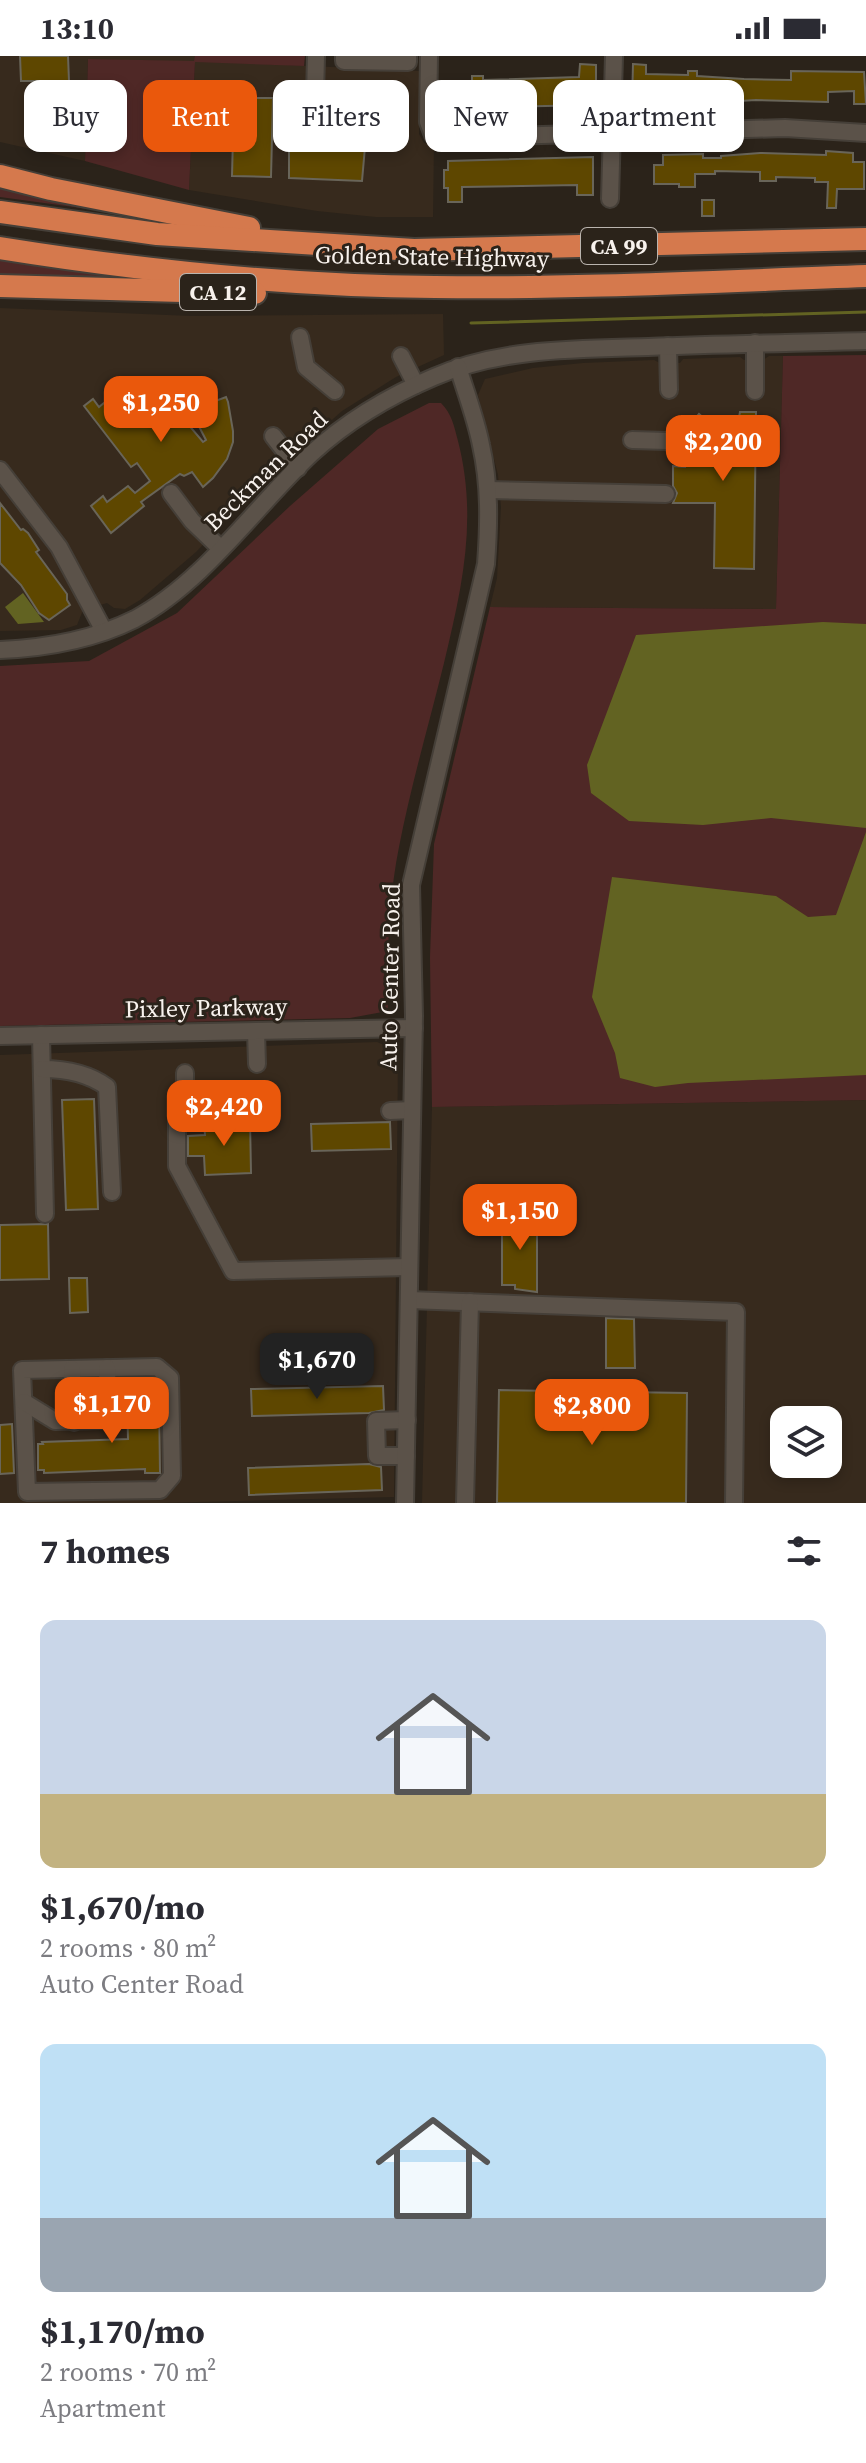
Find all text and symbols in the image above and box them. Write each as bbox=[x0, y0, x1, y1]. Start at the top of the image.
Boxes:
text: 13:10 bbox=[40, 8, 114, 49]
chip: Buy bbox=[24, 80, 127, 152]
chip: Rent bbox=[143, 80, 257, 152]
chip: Filters bbox=[273, 80, 409, 152]
chip: New bbox=[425, 80, 537, 152]
chip: Apartment bbox=[553, 80, 744, 152]
road number: CA 99 bbox=[581, 228, 657, 264]
street label: Golden State Highway bbox=[315, 238, 550, 275]
road number: CA 12 bbox=[180, 274, 256, 310]
pin: $1,250 bbox=[96, 376, 226, 444]
text: $1,250 bbox=[122, 384, 200, 420]
street label: Beckman Road bbox=[197, 403, 335, 538]
pin: $2,200 bbox=[658, 415, 788, 483]
text: $2,200 bbox=[684, 423, 762, 459]
street label: Auto Center Road bbox=[371, 882, 408, 1071]
street label: Pixley Parkway bbox=[124, 990, 288, 1025]
pin: $2,420 bbox=[159, 1080, 289, 1148]
text: $2,420 bbox=[185, 1088, 263, 1124]
pin: $1,150 bbox=[455, 1184, 585, 1252]
text: $1,150 bbox=[481, 1192, 559, 1228]
pin: $1,670 bbox=[252, 1333, 382, 1401]
text: $1,670 bbox=[278, 1341, 356, 1377]
pin: $1,170 bbox=[47, 1377, 177, 1445]
pin: $2,800 bbox=[527, 1379, 657, 1447]
text: $1,170 bbox=[73, 1385, 151, 1421]
text: $2,800 bbox=[553, 1387, 631, 1423]
map controls bbox=[770, 1406, 842, 1478]
button: layers bbox=[770, 1406, 842, 1478]
text: 7 homes bbox=[40, 1528, 170, 1574]
icon: filters bbox=[782, 1529, 826, 1573]
icon: home bbox=[361, 1672, 505, 1816]
text: $1,670/mo bbox=[40, 1884, 205, 1930]
text: 2 rooms · 80 m² bbox=[40, 1930, 216, 1966]
text: Auto Center Road bbox=[40, 1966, 244, 2002]
icon: home bbox=[361, 2096, 505, 2240]
text: $1,170/mo bbox=[40, 2308, 205, 2354]
text: 2 rooms · 70 m² bbox=[40, 2354, 216, 2390]
text: Apartment bbox=[40, 2390, 165, 2426]

